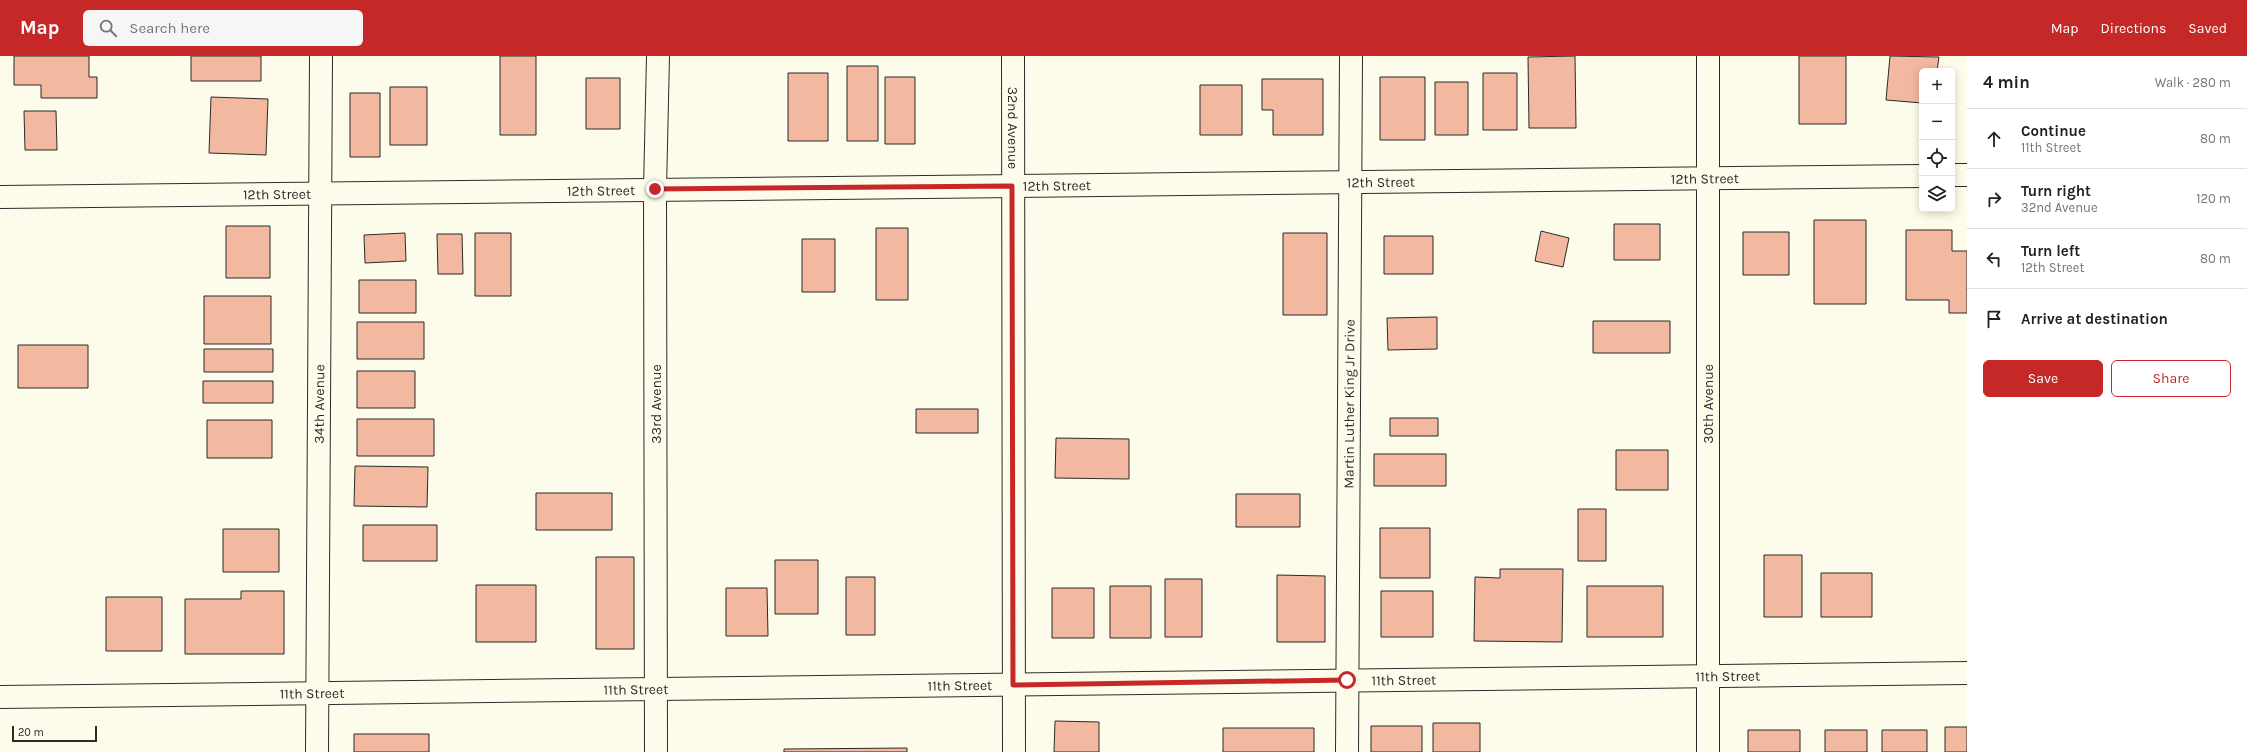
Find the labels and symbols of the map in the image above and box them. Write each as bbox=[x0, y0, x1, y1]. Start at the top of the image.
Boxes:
street label: 32nd Avenue bbox=[1005, 87, 1022, 169]
street label: 12th Street bbox=[1671, 169, 1739, 187]
street label: 12th Street bbox=[1347, 173, 1415, 191]
street label: 12th Street bbox=[1023, 177, 1091, 194]
route end bbox=[646, 180, 664, 198]
street label: 12th Street bbox=[567, 182, 635, 199]
street label: 12th Street bbox=[243, 185, 311, 203]
street label: Martin Luther King Jr Drive bbox=[1340, 319, 1358, 489]
street label: 34th Avenue bbox=[310, 364, 328, 444]
street label: 33rd Avenue bbox=[648, 364, 665, 444]
street label: 30th Avenue bbox=[1700, 364, 1717, 444]
street label: 11th Street bbox=[1695, 667, 1760, 685]
route start bbox=[1338, 671, 1356, 689]
street label: 11th Street bbox=[1371, 671, 1436, 689]
street label: 11th Street bbox=[927, 676, 992, 694]
street label: 11th Street bbox=[603, 680, 668, 698]
street label: 11th Street bbox=[279, 684, 344, 702]
scale bar bbox=[12, 724, 97, 743]

